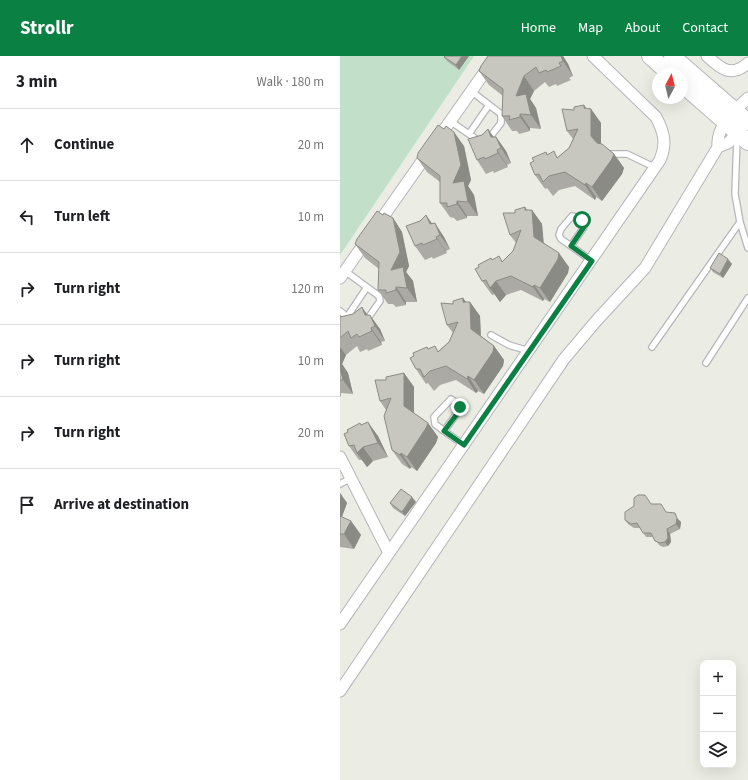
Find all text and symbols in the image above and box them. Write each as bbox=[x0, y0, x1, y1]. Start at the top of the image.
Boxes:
text: Strollr bbox=[20, 15, 74, 42]
text: Home bbox=[521, 18, 556, 38]
text: Map bbox=[578, 18, 603, 38]
text: About bbox=[625, 18, 660, 38]
text: Contact bbox=[682, 18, 728, 38]
north arrow bbox=[652, 68, 688, 104]
text: 3 min bbox=[16, 70, 57, 94]
text: Walk · 180 m bbox=[256, 73, 324, 91]
icon: ahead bbox=[16, 134, 38, 156]
text: Continue bbox=[54, 134, 114, 155]
text: 20 m bbox=[298, 136, 324, 154]
icon: left bbox=[16, 206, 38, 228]
text: Turn left bbox=[54, 206, 110, 227]
text: 10 m bbox=[298, 208, 324, 226]
route start bbox=[573, 211, 591, 229]
icon: right bbox=[16, 278, 38, 300]
text: Turn right bbox=[54, 278, 120, 299]
text: 120 m bbox=[291, 280, 324, 298]
icon: right bbox=[16, 350, 38, 372]
text: Turn right bbox=[54, 350, 120, 371]
text: 10 m bbox=[298, 352, 324, 370]
route end bbox=[451, 398, 469, 416]
icon: right bbox=[16, 422, 38, 444]
text: Turn right bbox=[54, 422, 120, 443]
text: 20 m bbox=[298, 424, 324, 442]
icon: arrive bbox=[16, 494, 38, 516]
text: Arrive at destination bbox=[54, 494, 189, 515]
map controls bbox=[700, 660, 736, 768]
button: + bbox=[700, 660, 736, 696]
button: − bbox=[700, 696, 736, 732]
button: layers bbox=[700, 732, 736, 768]

